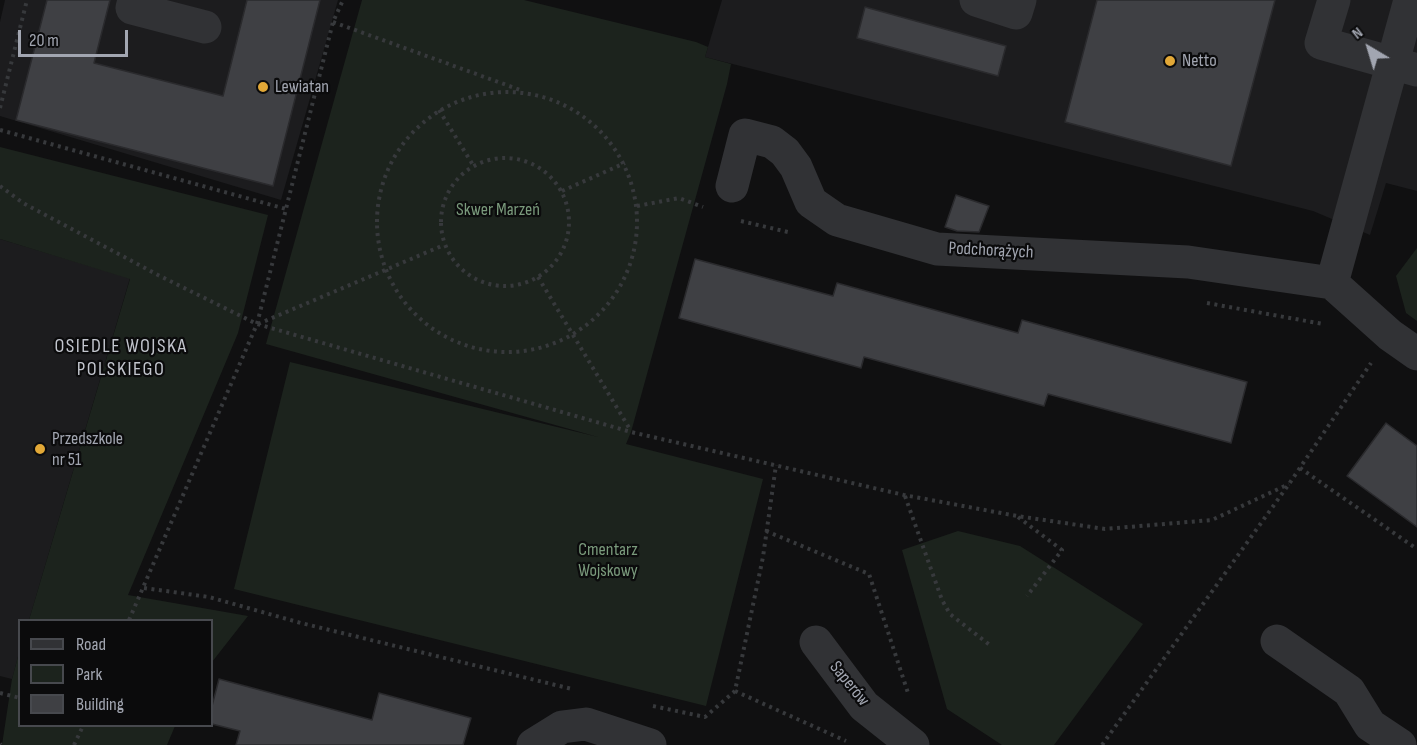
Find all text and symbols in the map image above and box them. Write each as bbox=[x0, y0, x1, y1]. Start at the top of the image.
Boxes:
scale bar bbox=[21, 18, 130, 56]
north arrow bbox=[1339, 18, 1399, 78]
text: N bbox=[1348, 23, 1367, 44]
text: 20 m bbox=[29, 30, 59, 51]
place label: Netto bbox=[1182, 50, 1217, 72]
marker: Netto bbox=[1163, 54, 1177, 68]
place label: Lewiatan bbox=[275, 76, 329, 98]
marker: Lewiatan bbox=[256, 80, 270, 94]
park label: Skwer Marzeń bbox=[456, 199, 540, 221]
street label: Podchorążych bbox=[948, 238, 1034, 264]
district label: OSIEDLE WOJSKA POLSKIEGO bbox=[54, 335, 188, 382]
place label: Przedszkole nr 51 bbox=[52, 428, 123, 470]
marker: Przedszkole nr 51 bbox=[33, 442, 47, 456]
park label: Cmentarz Wojskowy bbox=[578, 539, 638, 582]
legend bbox=[18, 619, 213, 727]
text: Road bbox=[76, 634, 106, 655]
street label: Saperów bbox=[824, 657, 874, 711]
text: Park bbox=[76, 664, 102, 685]
text: Building bbox=[76, 694, 124, 715]

